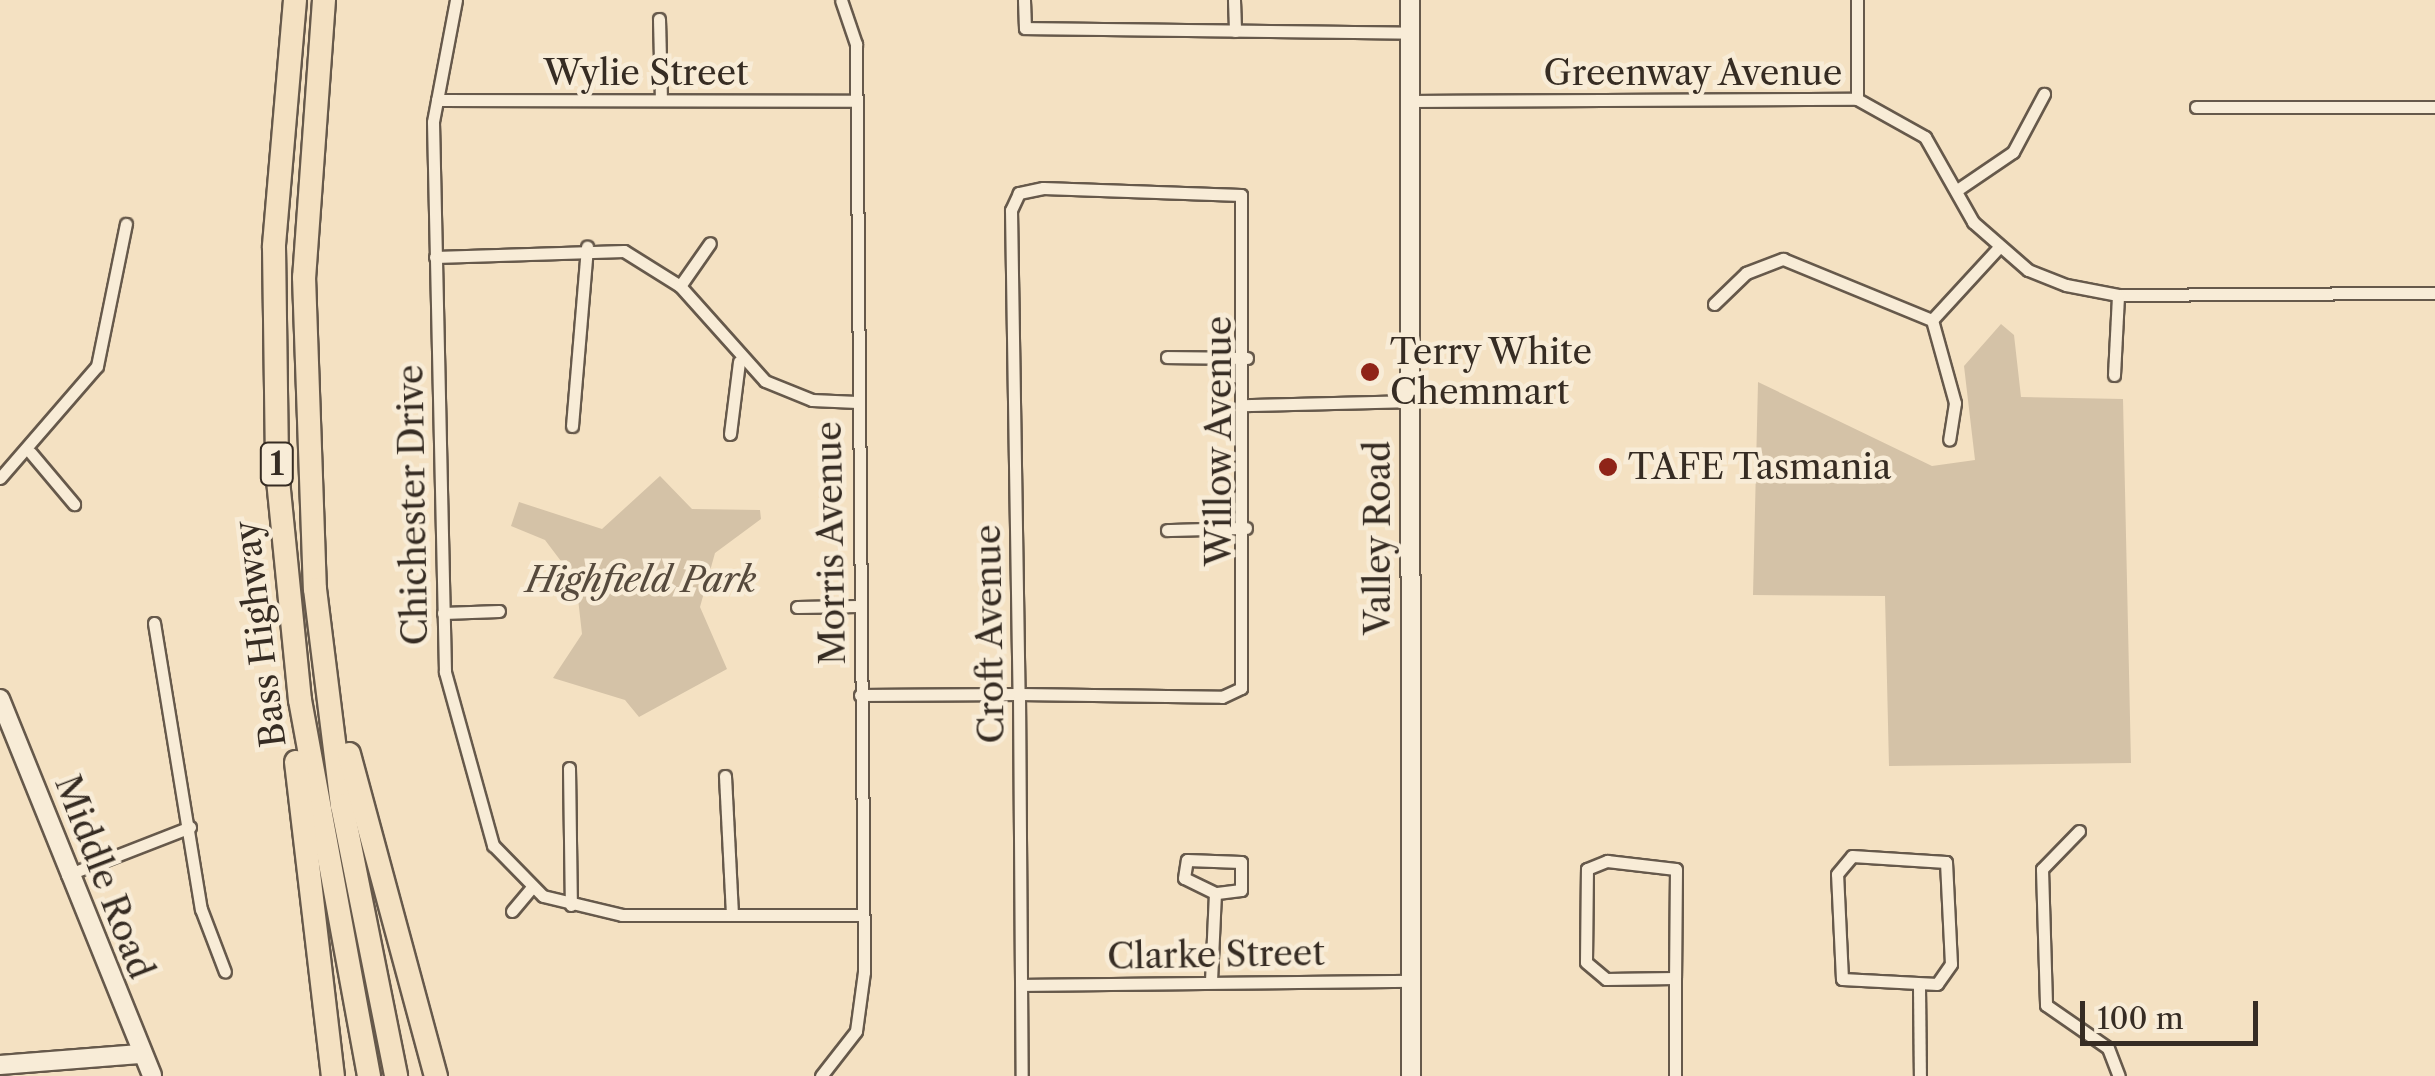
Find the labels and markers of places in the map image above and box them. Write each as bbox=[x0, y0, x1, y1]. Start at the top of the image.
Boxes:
place label: Terry White Chemmart bbox=[1390, 331, 1595, 413]
marker: Terry White Chemmart bbox=[1359, 361, 1381, 383]
place label: TAFE Tasmania bbox=[1628, 446, 1892, 488]
marker: TAFE Tasmania bbox=[1597, 456, 1619, 478]

